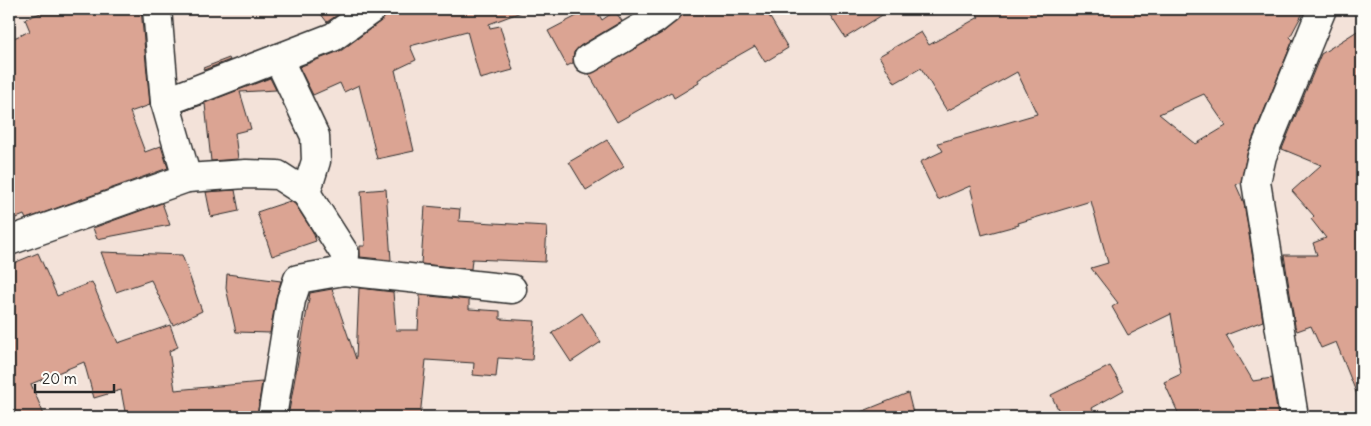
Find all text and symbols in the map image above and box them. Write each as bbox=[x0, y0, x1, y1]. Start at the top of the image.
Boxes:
scale bar bbox=[35, 361, 114, 393]
text: 20 m bbox=[42, 369, 77, 388]

